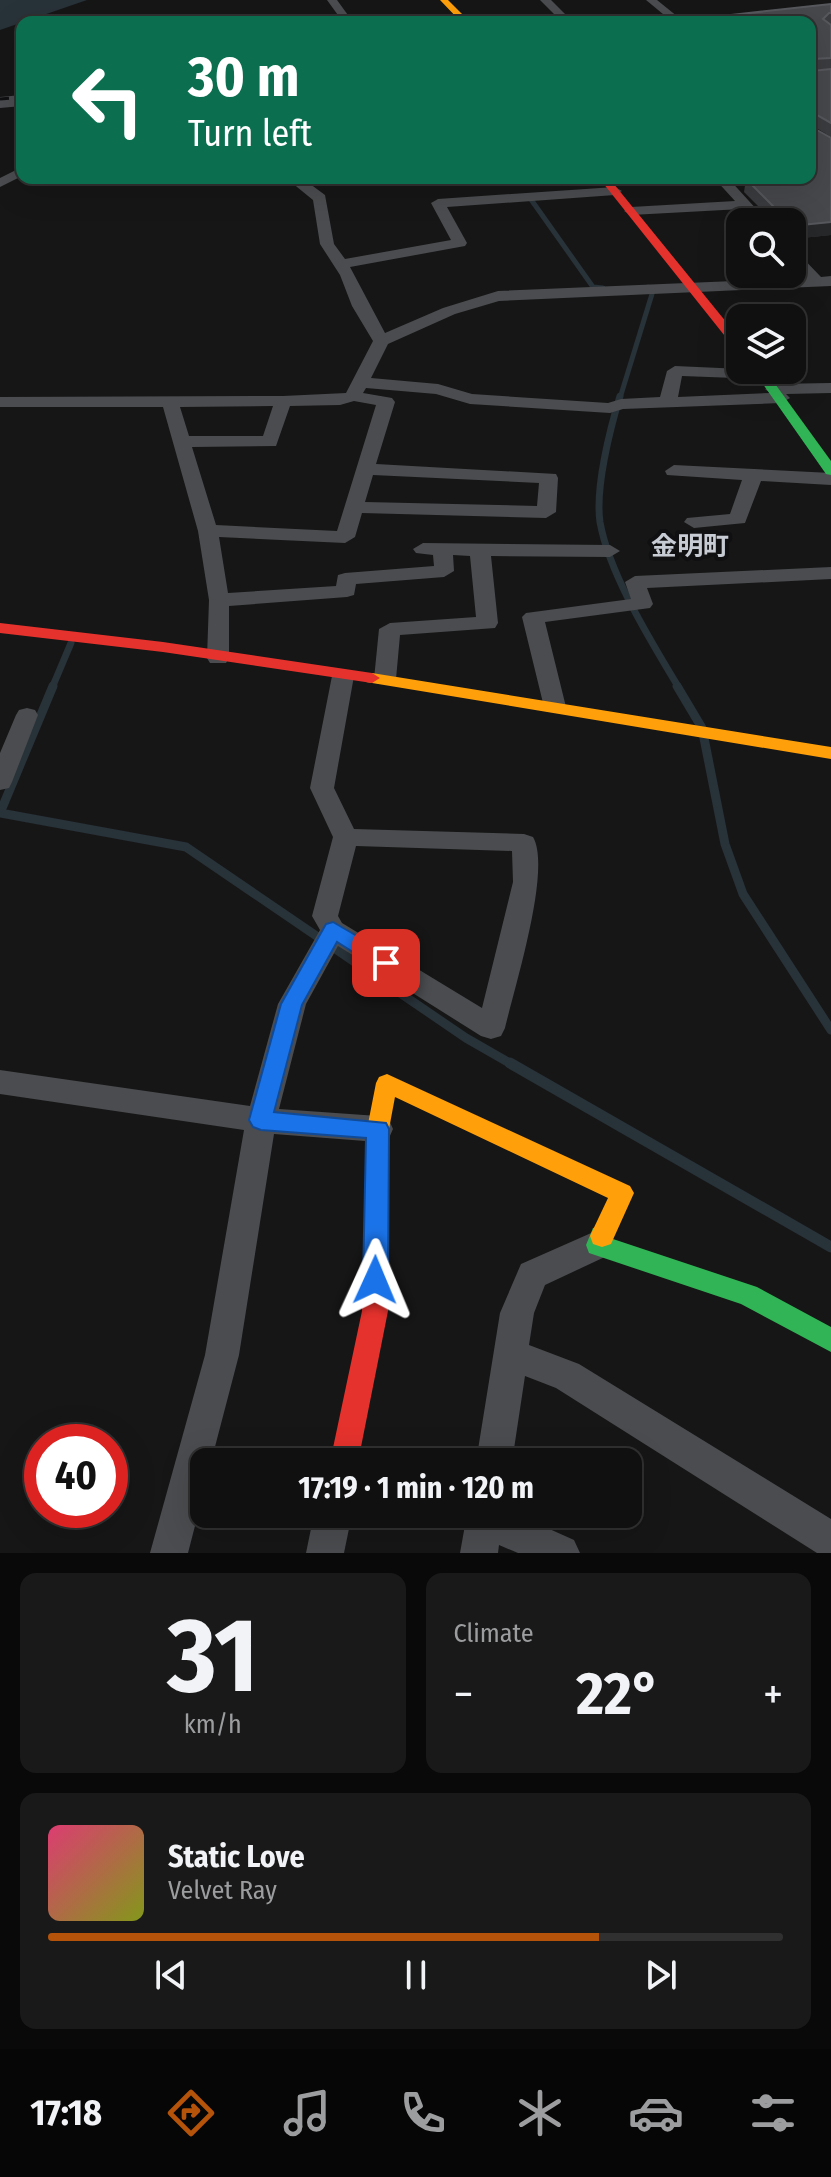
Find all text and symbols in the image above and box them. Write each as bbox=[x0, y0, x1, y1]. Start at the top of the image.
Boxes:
text: 30 m bbox=[188, 44, 299, 111]
icon: left bbox=[56, 48, 160, 152]
text: Turn left bbox=[188, 112, 312, 156]
map controls bbox=[726, 208, 806, 384]
button: search bbox=[726, 208, 806, 288]
button: layers bbox=[726, 304, 806, 384]
district label: 金明町 bbox=[651, 531, 729, 562]
pin bbox=[352, 929, 420, 997]
icon: arrive bbox=[364, 941, 408, 985]
position arrow bbox=[333, 1238, 417, 1322]
speed limit sign: 40 bbox=[24, 1424, 128, 1528]
text: 17:19 · 1 min · 120 m bbox=[298, 1470, 534, 1506]
text: 31 bbox=[167, 1594, 258, 1719]
text: Climate bbox=[454, 1618, 534, 1649]
text: 22° bbox=[576, 1658, 660, 1730]
text: − bbox=[454, 1668, 473, 1721]
text: + bbox=[763, 1668, 783, 1721]
text: km/h bbox=[184, 1709, 242, 1740]
text: Static Love bbox=[168, 1839, 305, 1875]
text: Velvet Ray bbox=[168, 1875, 277, 1906]
icon: previous bbox=[149, 1953, 193, 1997]
icon: pause bbox=[394, 1953, 438, 1997]
icon: next bbox=[639, 1953, 683, 1997]
icon: directions bbox=[163, 2085, 219, 2141]
icon: music bbox=[279, 2085, 335, 2141]
icon: phone bbox=[395, 2085, 451, 2141]
icon: climate bbox=[512, 2085, 568, 2141]
icon: car bbox=[628, 2085, 684, 2141]
icon: filters bbox=[745, 2085, 801, 2141]
text: 17:18 bbox=[30, 2091, 102, 2135]

